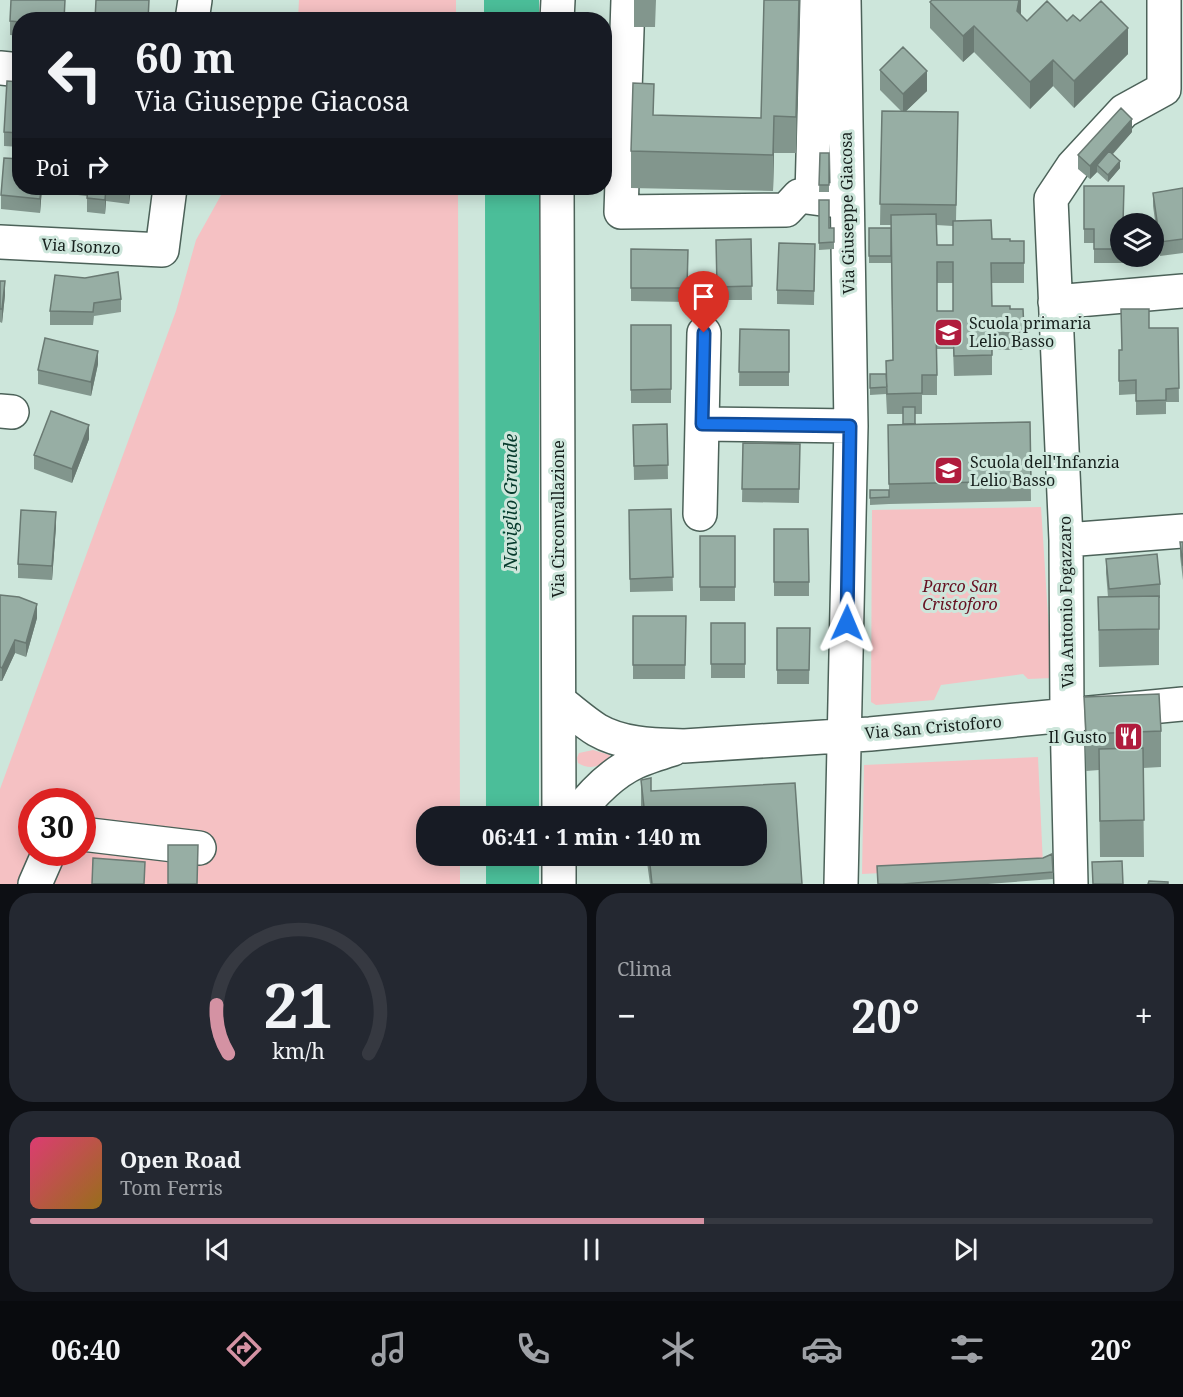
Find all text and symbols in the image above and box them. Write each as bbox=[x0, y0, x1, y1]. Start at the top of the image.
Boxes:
text: 60 m bbox=[135, 28, 235, 85]
icon: left bbox=[36, 36, 114, 114]
text: Via Giuseppe Giacosa bbox=[135, 82, 410, 119]
street label: Via Giuseppe Giacosa bbox=[835, 131, 859, 295]
icon: right bbox=[81, 150, 114, 183]
text: Poi bbox=[36, 152, 69, 182]
map controls bbox=[1110, 213, 1164, 267]
button: layers bbox=[1110, 213, 1164, 267]
street label: Via Isonzo bbox=[41, 233, 121, 259]
pin bbox=[678, 271, 729, 333]
icon: arrive bbox=[687, 280, 720, 313]
place label: Scuola primaria Lelio Basso bbox=[969, 312, 1091, 352]
school or university icon: Scuola primaria Lelio Basso bbox=[932, 316, 964, 348]
water label: Naviglio Grande bbox=[498, 434, 522, 571]
street label: Via Circonvallazione bbox=[547, 440, 569, 598]
place label: Scuola dell'Infanzia Lelio Basso bbox=[970, 451, 1120, 491]
school or university icon: Scuola dell'Infanzia Lelio Basso bbox=[933, 455, 965, 487]
street label: Via Antonio Fogazzaro bbox=[1053, 516, 1079, 688]
park label: Parco San Cristoforo bbox=[921, 575, 998, 615]
position arrow bbox=[815, 591, 879, 655]
street label: Via San Cristoforo bbox=[863, 710, 1003, 744]
restaurant icon: Il Gusto bbox=[1112, 721, 1144, 753]
place label: Il Gusto bbox=[1048, 726, 1107, 748]
speed limit sign: 30 bbox=[18, 788, 96, 866]
text: 06:41 · 1 min · 140 m bbox=[482, 821, 701, 851]
text: Clima bbox=[617, 955, 672, 982]
text: 21 bbox=[263, 961, 333, 1046]
text: 20° bbox=[851, 985, 920, 1046]
text: − bbox=[617, 993, 636, 1038]
text: + bbox=[1135, 993, 1153, 1038]
text: km/h bbox=[272, 1037, 325, 1066]
text: Open Road bbox=[120, 1144, 241, 1174]
text: Tom Ferris bbox=[120, 1174, 223, 1201]
icon: previous bbox=[201, 1233, 234, 1266]
icon: pause bbox=[575, 1233, 608, 1266]
icon: next bbox=[949, 1233, 982, 1266]
icon: directions bbox=[223, 1328, 265, 1370]
icon: music bbox=[368, 1328, 410, 1370]
icon: phone bbox=[512, 1328, 554, 1370]
icon: climate bbox=[657, 1328, 699, 1370]
icon: car bbox=[801, 1328, 843, 1370]
icon: filters bbox=[946, 1328, 988, 1370]
text: 06:40 bbox=[51, 1331, 121, 1368]
text: 20° bbox=[1090, 1331, 1132, 1368]

